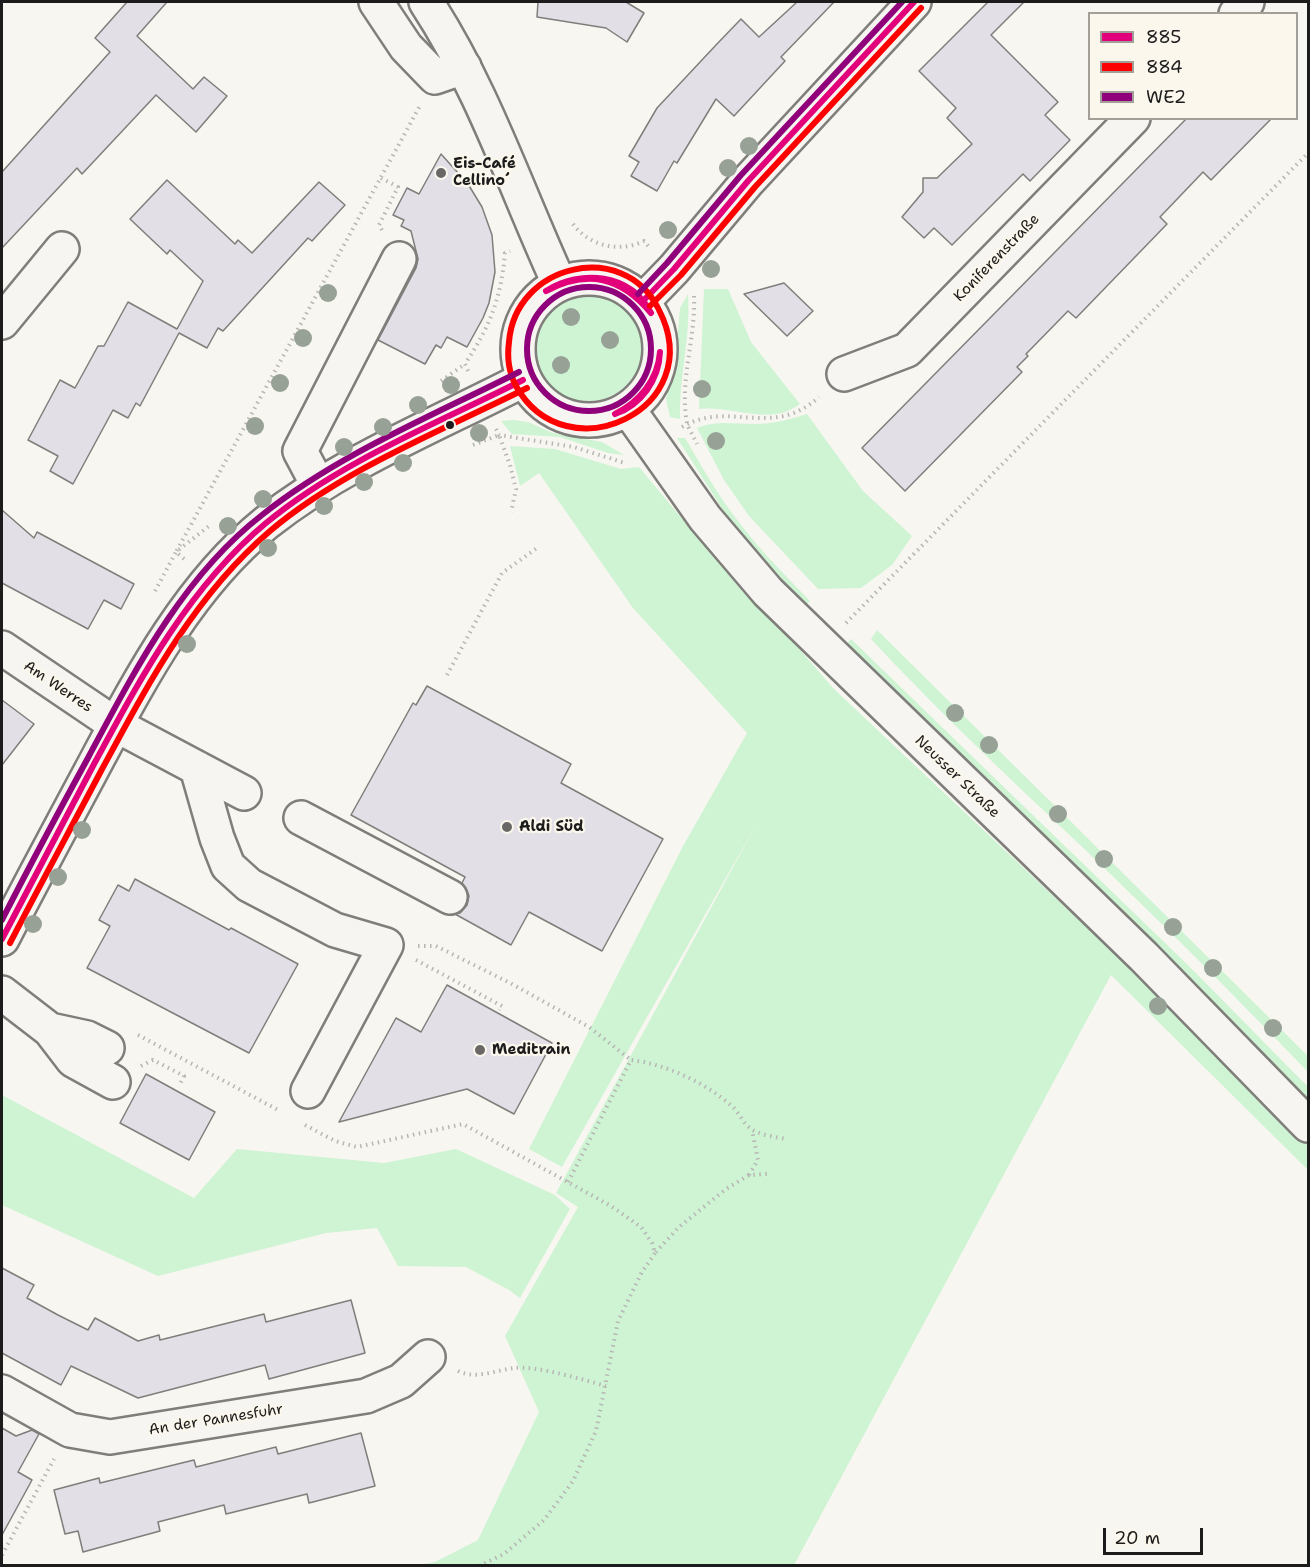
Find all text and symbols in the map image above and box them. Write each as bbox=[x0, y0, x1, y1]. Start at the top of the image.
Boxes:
legend bbox=[1088, 12, 1298, 120]
text: 885 bbox=[1146, 25, 1181, 49]
text: 884 bbox=[1146, 55, 1183, 79]
text: WE2 bbox=[1146, 85, 1186, 109]
place label: Eis-Café Cellino´ bbox=[453, 155, 516, 190]
marker: Eis-Café Cellino´ bbox=[434, 166, 448, 180]
street label: Koniferenstraße bbox=[951, 210, 1043, 306]
unlabelled marker bbox=[444, 419, 456, 431]
street label: Am Werres bbox=[20, 657, 96, 717]
street label: Neusser Straße bbox=[911, 732, 1003, 822]
place label: Aldi Süd bbox=[519, 818, 584, 836]
marker: Aldi Süd bbox=[500, 820, 514, 834]
place label: Meditrain bbox=[492, 1041, 571, 1059]
marker: Meditrain bbox=[473, 1043, 487, 1057]
street label: An der Pannesfuhr bbox=[148, 1400, 284, 1440]
scale bar bbox=[1106, 1516, 1206, 1554]
text: 20 m bbox=[1114, 1526, 1160, 1550]

